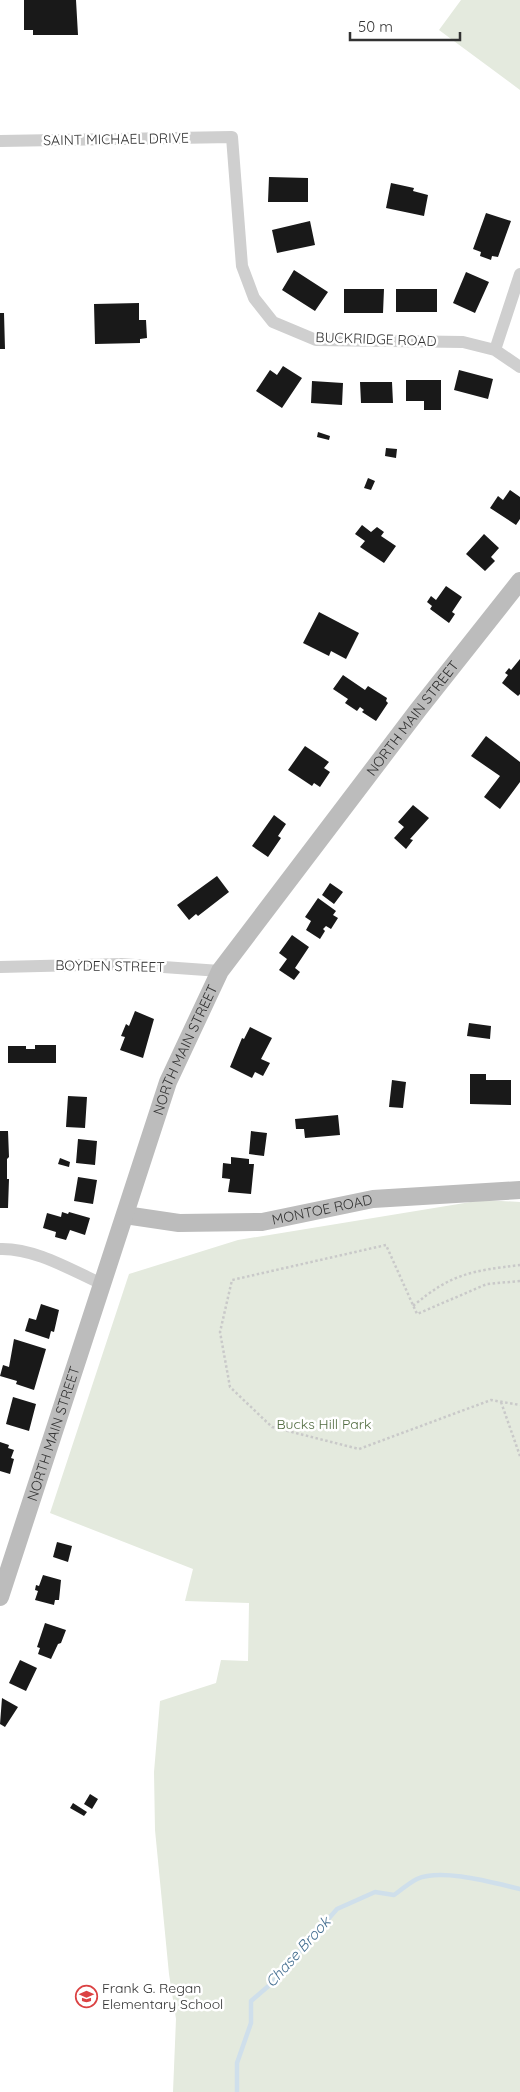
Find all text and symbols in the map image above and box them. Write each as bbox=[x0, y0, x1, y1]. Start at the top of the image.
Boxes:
scale bar bbox=[350, 10, 460, 42]
text: 50 m bbox=[358, 17, 393, 36]
street label: SAINT MICHAEL DRIVE bbox=[43, 129, 189, 149]
street label: BUCKRIDGE ROAD bbox=[315, 328, 437, 350]
street label: NORTH MAIN STREET bbox=[362, 657, 463, 779]
street label: BOYDEN STREET bbox=[55, 956, 165, 976]
street label: NORTH MAIN STREET bbox=[149, 982, 221, 1117]
street label: MONTOE ROAD bbox=[270, 1190, 374, 1229]
street label: NORTH MAIN STREET bbox=[23, 1364, 84, 1503]
park label: Bucks Hill Park bbox=[276, 1415, 372, 1433]
water label: Chase Brook bbox=[261, 1911, 336, 1991]
place label: Frank G. Regan Elementary School bbox=[102, 1979, 223, 2013]
school or university icon: Frank G. Regan Elementary School bbox=[74, 1984, 98, 2008]

